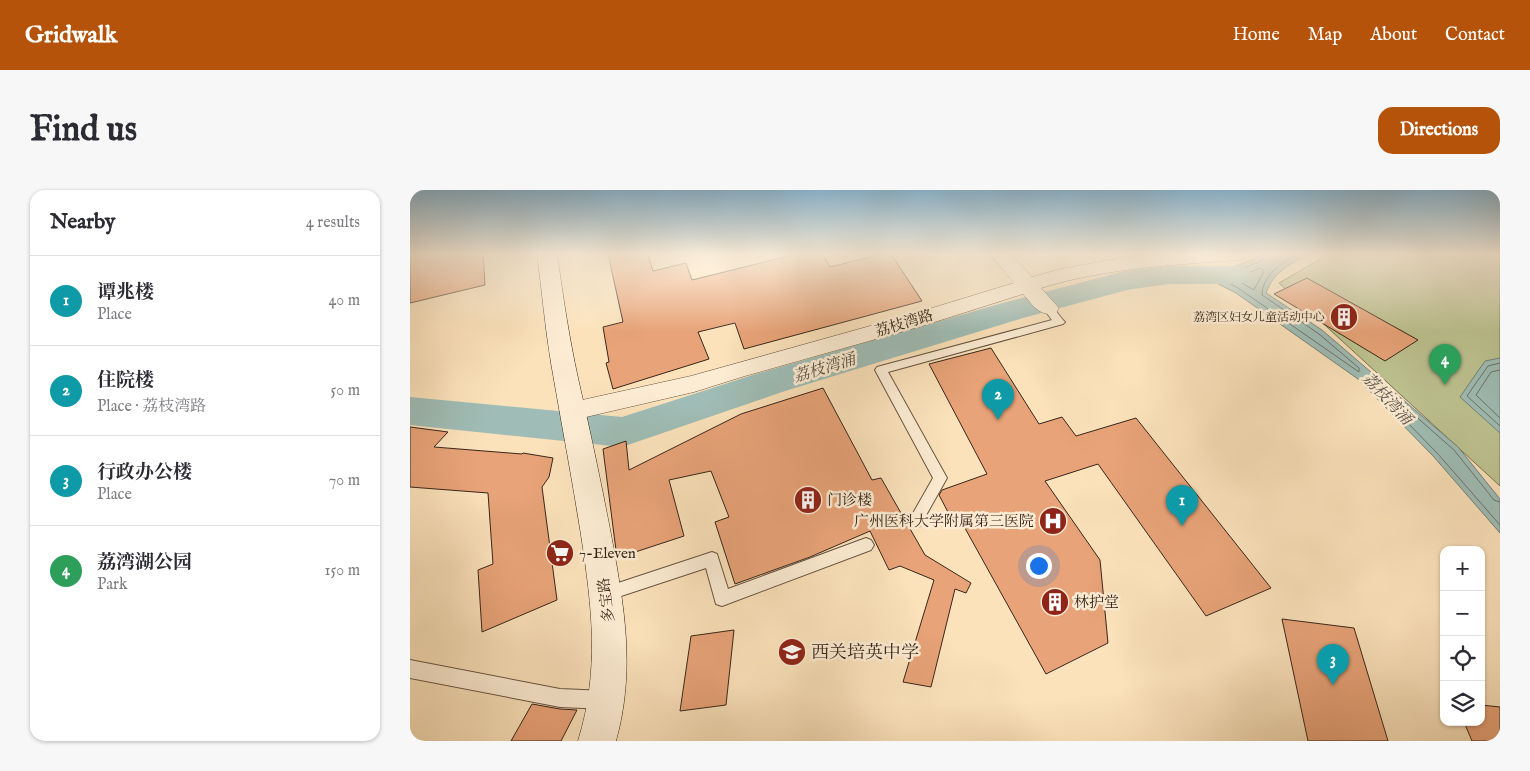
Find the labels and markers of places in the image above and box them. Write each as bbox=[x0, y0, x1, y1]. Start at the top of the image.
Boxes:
building icon: 荔湾区妇女儿童活动中心 bbox=[1329, 302, 1359, 332]
place label: 荔湾区妇女儿童活动中心 bbox=[1193, 310, 1325, 325]
pin: 4 bbox=[1429, 344, 1461, 385]
pin: 2 bbox=[982, 379, 1014, 420]
building icon: 门诊楼 bbox=[793, 485, 823, 515]
pin: 1 bbox=[1166, 485, 1198, 526]
place label: 门诊楼 bbox=[827, 491, 872, 510]
hospital icon: 广州医科大学附属第三医院 bbox=[1038, 506, 1068, 536]
place label: 广州医科大学附属第三医院 bbox=[854, 512, 1034, 531]
supermarket icon: 7-Eleven bbox=[545, 538, 575, 568]
place label: 7-Eleven bbox=[579, 544, 636, 563]
building icon: 林护堂 bbox=[1040, 587, 1070, 617]
place label: 林护堂 bbox=[1074, 593, 1119, 612]
school or university icon: 西关培英中学 bbox=[777, 637, 807, 667]
place label: 西关培英中学 bbox=[811, 642, 919, 665]
pin: 3 bbox=[1317, 644, 1349, 685]

